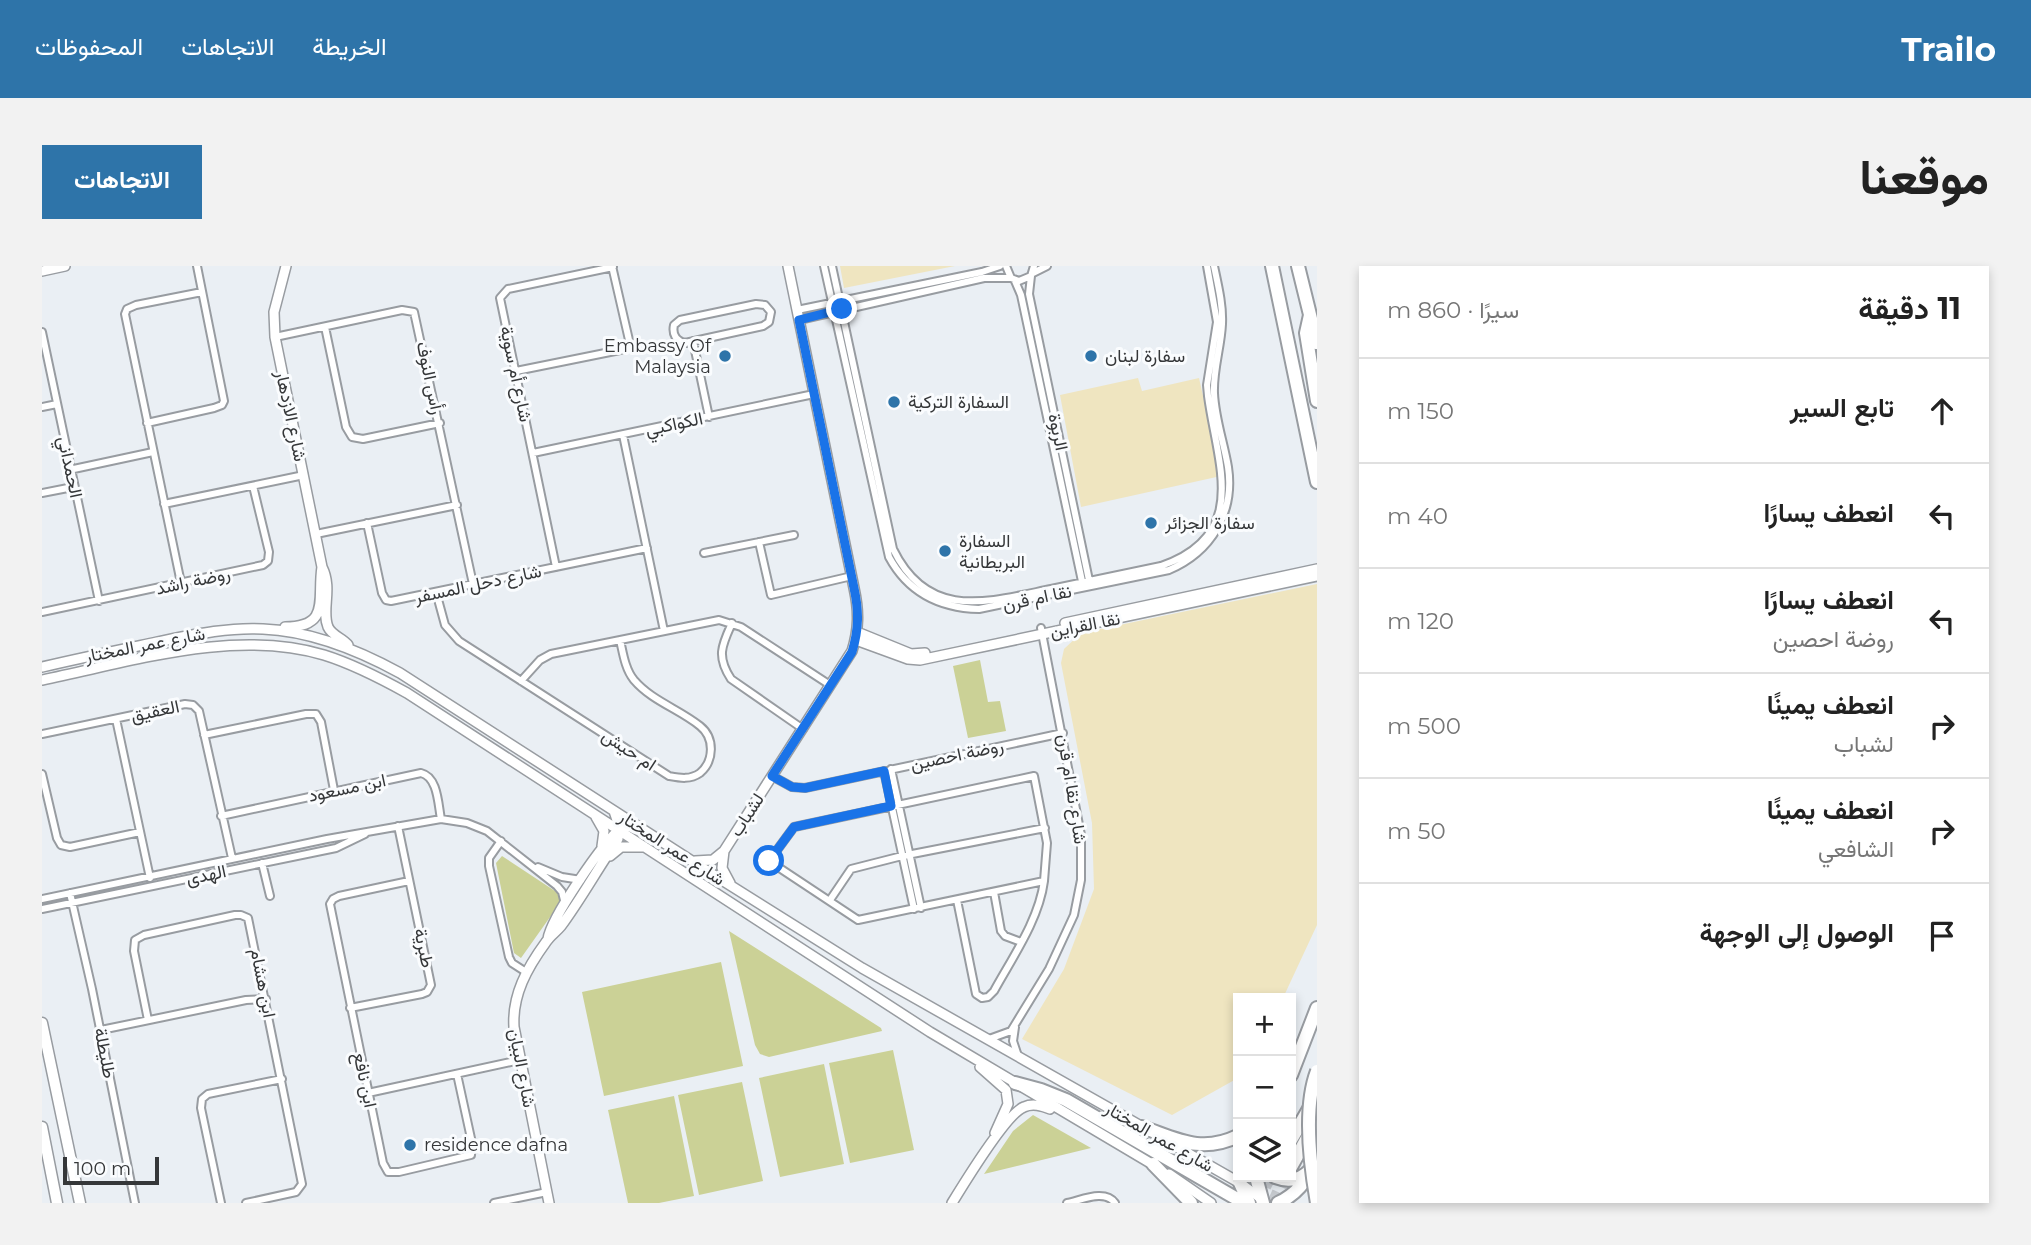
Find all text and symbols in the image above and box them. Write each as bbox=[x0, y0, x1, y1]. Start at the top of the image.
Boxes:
text: Trailo bbox=[1901, 29, 1996, 69]
text: المحفوظات bbox=[35, 32, 143, 61]
text: الاتجاهات bbox=[181, 32, 274, 61]
text: الخريطة bbox=[312, 32, 387, 61]
button: الاتجاهات bbox=[42, 145, 202, 219]
text: موقعنا bbox=[1859, 147, 1989, 206]
text: 11 دقيقة bbox=[1858, 290, 1961, 327]
route end bbox=[826, 293, 857, 324]
text: سيرًا · 860 m bbox=[1387, 296, 1519, 324]
street label: شارع أم سوية bbox=[494, 324, 537, 424]
place label: Embassy Of Malaysia bbox=[604, 335, 712, 378]
street label: رأس النوف bbox=[412, 339, 448, 417]
place label: سفارة لبنان bbox=[1105, 345, 1185, 367]
marker: Embassy Of Malaysia bbox=[717, 348, 733, 364]
marker: سفارة لبنان bbox=[1083, 348, 1099, 364]
street label: شارع الازدهار bbox=[269, 368, 311, 464]
place label: السفارة التركية bbox=[908, 391, 1009, 413]
text: تابع السير bbox=[1790, 392, 1894, 424]
icon: ahead bbox=[1923, 392, 1961, 430]
marker: السفارة التركية bbox=[886, 394, 902, 410]
text: 150 m bbox=[1387, 397, 1454, 425]
street label: الكواكبي bbox=[643, 407, 706, 445]
street label: الربوة bbox=[1043, 411, 1073, 453]
street label: الحمداني bbox=[49, 434, 87, 501]
text: انعطف يسارًا bbox=[1764, 497, 1894, 529]
icon: left bbox=[1923, 497, 1961, 535]
text: 40 m bbox=[1387, 502, 1448, 530]
place label: سفارة الجزائر bbox=[1164, 512, 1255, 534]
marker: سفارة الجزائر bbox=[1143, 515, 1159, 531]
place label: السفارة البريطانية bbox=[959, 530, 1025, 573]
marker: السفارة البريطانية bbox=[937, 543, 953, 559]
street label: شارع دحل المسفر bbox=[412, 560, 544, 609]
street label: روضة راشد bbox=[154, 562, 232, 600]
street label: نقا ام قرن bbox=[1001, 580, 1074, 617]
text: انعطف يسارًا bbox=[1764, 584, 1894, 616]
icon: left bbox=[1923, 602, 1961, 640]
street label: نقا القراين bbox=[1048, 607, 1122, 643]
text: 120 m bbox=[1387, 607, 1454, 635]
street label: شارع عمر المختار bbox=[82, 623, 207, 669]
text: روضة احصين bbox=[1773, 625, 1894, 653]
text: انعطف يمينًا bbox=[1767, 689, 1894, 721]
street label: العقيق bbox=[129, 695, 181, 727]
icon: right bbox=[1923, 707, 1961, 745]
text: 500 m bbox=[1387, 712, 1461, 740]
street label: ام حيش bbox=[597, 724, 660, 777]
text: لشباب bbox=[1834, 730, 1894, 758]
street label: شارع نقا ام قرن bbox=[1051, 733, 1092, 846]
street label: روضة احصين bbox=[908, 734, 1006, 776]
street label: ابن مسعود bbox=[306, 769, 388, 807]
street label: لشباب bbox=[725, 789, 769, 841]
text: انعطف يمينًا bbox=[1767, 794, 1894, 826]
street label: شارع عمر المختار bbox=[613, 805, 729, 891]
icon: right bbox=[1923, 812, 1961, 850]
text: 50 m bbox=[1387, 817, 1446, 845]
text: الشافعي bbox=[1818, 835, 1894, 863]
route start bbox=[753, 845, 784, 876]
street label: الهدى bbox=[184, 860, 228, 890]
text: الوصول إلى الوجهة bbox=[1700, 917, 1894, 949]
icon: arrive bbox=[1923, 917, 1961, 955]
street label: طبرية bbox=[409, 926, 439, 970]
street label: ابن هشام bbox=[245, 946, 281, 1020]
map controls bbox=[1233, 993, 1296, 1182]
button: + bbox=[1233, 993, 1296, 1056]
street label: طليطلة bbox=[89, 1026, 121, 1080]
street label: شارع البيان bbox=[503, 1027, 540, 1110]
street label: ابن نافع bbox=[347, 1050, 382, 1110]
button: − bbox=[1233, 1056, 1296, 1119]
street label: شارع عمر المختار bbox=[1099, 1096, 1217, 1178]
button: layers bbox=[1233, 1119, 1296, 1182]
place label: residence dafna bbox=[424, 1134, 568, 1156]
marker: residence dafna bbox=[402, 1137, 418, 1153]
scale bar bbox=[63, 1154, 159, 1186]
text: 100 m bbox=[74, 1157, 131, 1180]

